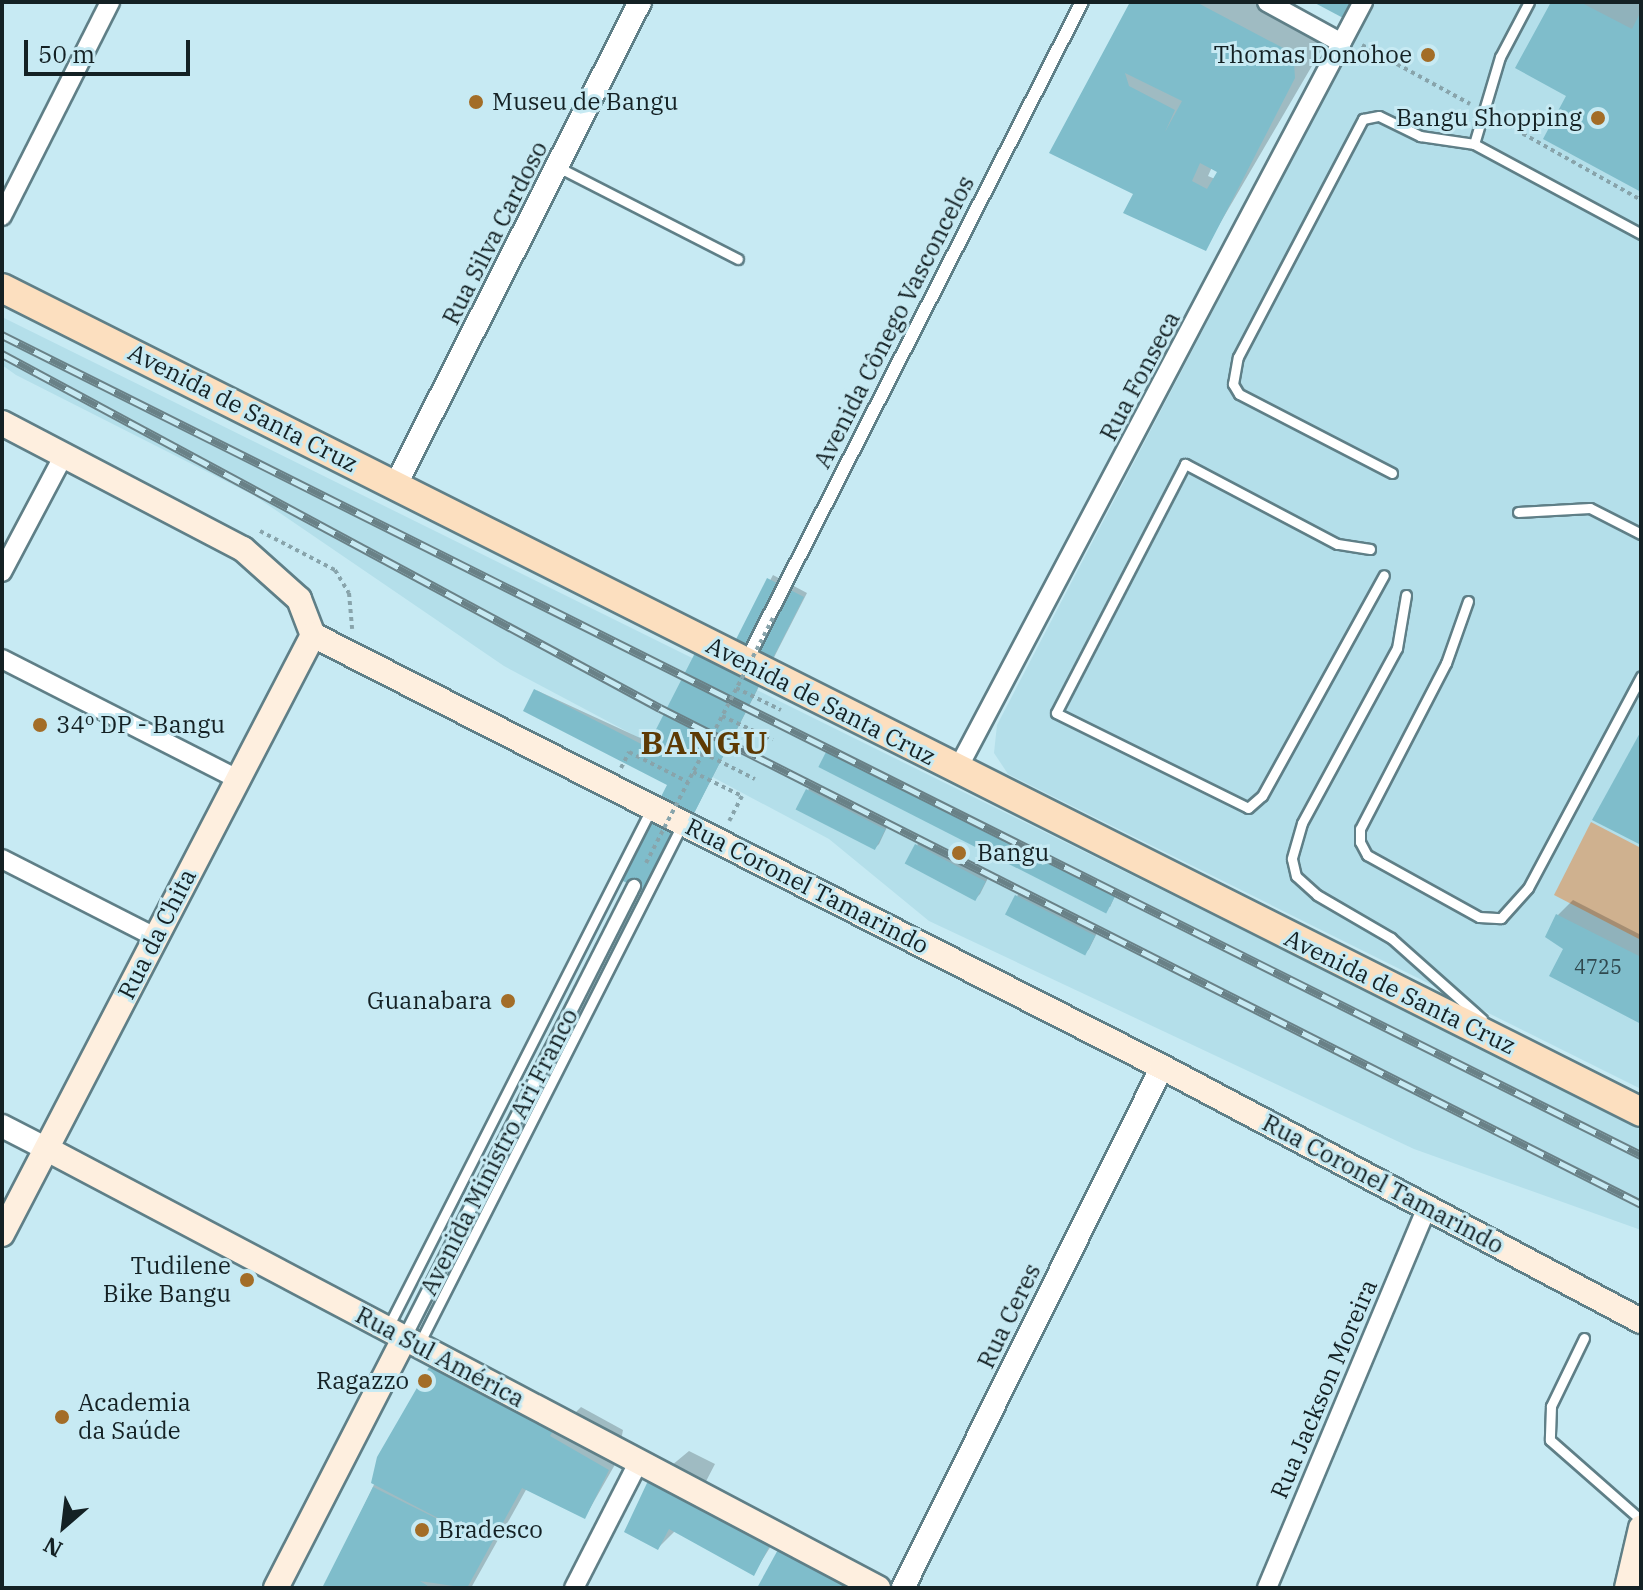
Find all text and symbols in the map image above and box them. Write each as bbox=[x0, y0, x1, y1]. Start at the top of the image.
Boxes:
scale bar bbox=[28, 24, 194, 74]
text: 50 m bbox=[38, 38, 95, 70]
place label: Thomas Donohoe bbox=[1214, 41, 1412, 69]
marker: Thomas Donohoe bbox=[1419, 46, 1437, 64]
place label: Museu de Bangu bbox=[492, 88, 678, 116]
marker: Museu de Bangu bbox=[467, 93, 485, 111]
place label: Bangu Shopping bbox=[1396, 104, 1582, 132]
marker: Bangu Shopping bbox=[1589, 109, 1607, 127]
street label: Rua Silva Cardoso bbox=[436, 136, 554, 330]
street label: Avenida Cônego Vasconcelos bbox=[808, 171, 980, 473]
street label: Rua Fonseca bbox=[1094, 306, 1186, 446]
street label: Avenida de Santa Cruz bbox=[124, 338, 362, 478]
street label: Avenida de Santa Cruz bbox=[702, 631, 940, 771]
place label: 34º DP - Bangu bbox=[56, 711, 225, 739]
marker: 34º DP - Bangu bbox=[31, 716, 49, 734]
district label: BANGU bbox=[640, 723, 770, 761]
street label: Rua Coronel Tamarindo bbox=[681, 812, 933, 960]
place label: Bangu bbox=[977, 839, 1049, 867]
marker: Bangu bbox=[948, 842, 970, 864]
street label: Rua da Chita bbox=[112, 864, 202, 1004]
street label: Avenida de Santa Cruz bbox=[1280, 923, 1520, 1061]
house number: 4725 bbox=[1574, 954, 1622, 978]
place label: Guanabara bbox=[367, 987, 492, 1015]
marker: Guanabara bbox=[499, 992, 517, 1010]
street label: Avenida Ministro Ari Franco bbox=[414, 1004, 584, 1300]
street label: Rua Coronel Tamarindo bbox=[1257, 1108, 1509, 1260]
place label: Tudilene Bike Bangu bbox=[103, 1252, 231, 1308]
street label: Rua Ceres bbox=[971, 1259, 1047, 1373]
marker: Tudilene Bike Bangu bbox=[238, 1271, 256, 1289]
street label: Rua Jackson Moreira bbox=[1265, 1275, 1383, 1503]
street label: Rua Sul América bbox=[351, 1300, 529, 1414]
place label: Ragazzo bbox=[316, 1367, 409, 1395]
marker: Ragazzo bbox=[416, 1372, 434, 1390]
place label: Academia da Saúde bbox=[78, 1389, 191, 1445]
marker: Academia da Saúde bbox=[53, 1408, 71, 1426]
north arrow bbox=[24, 1486, 104, 1566]
place label: Bradesco bbox=[438, 1516, 543, 1544]
marker: Bradesco bbox=[413, 1521, 431, 1539]
text: N bbox=[38, 1531, 67, 1565]

